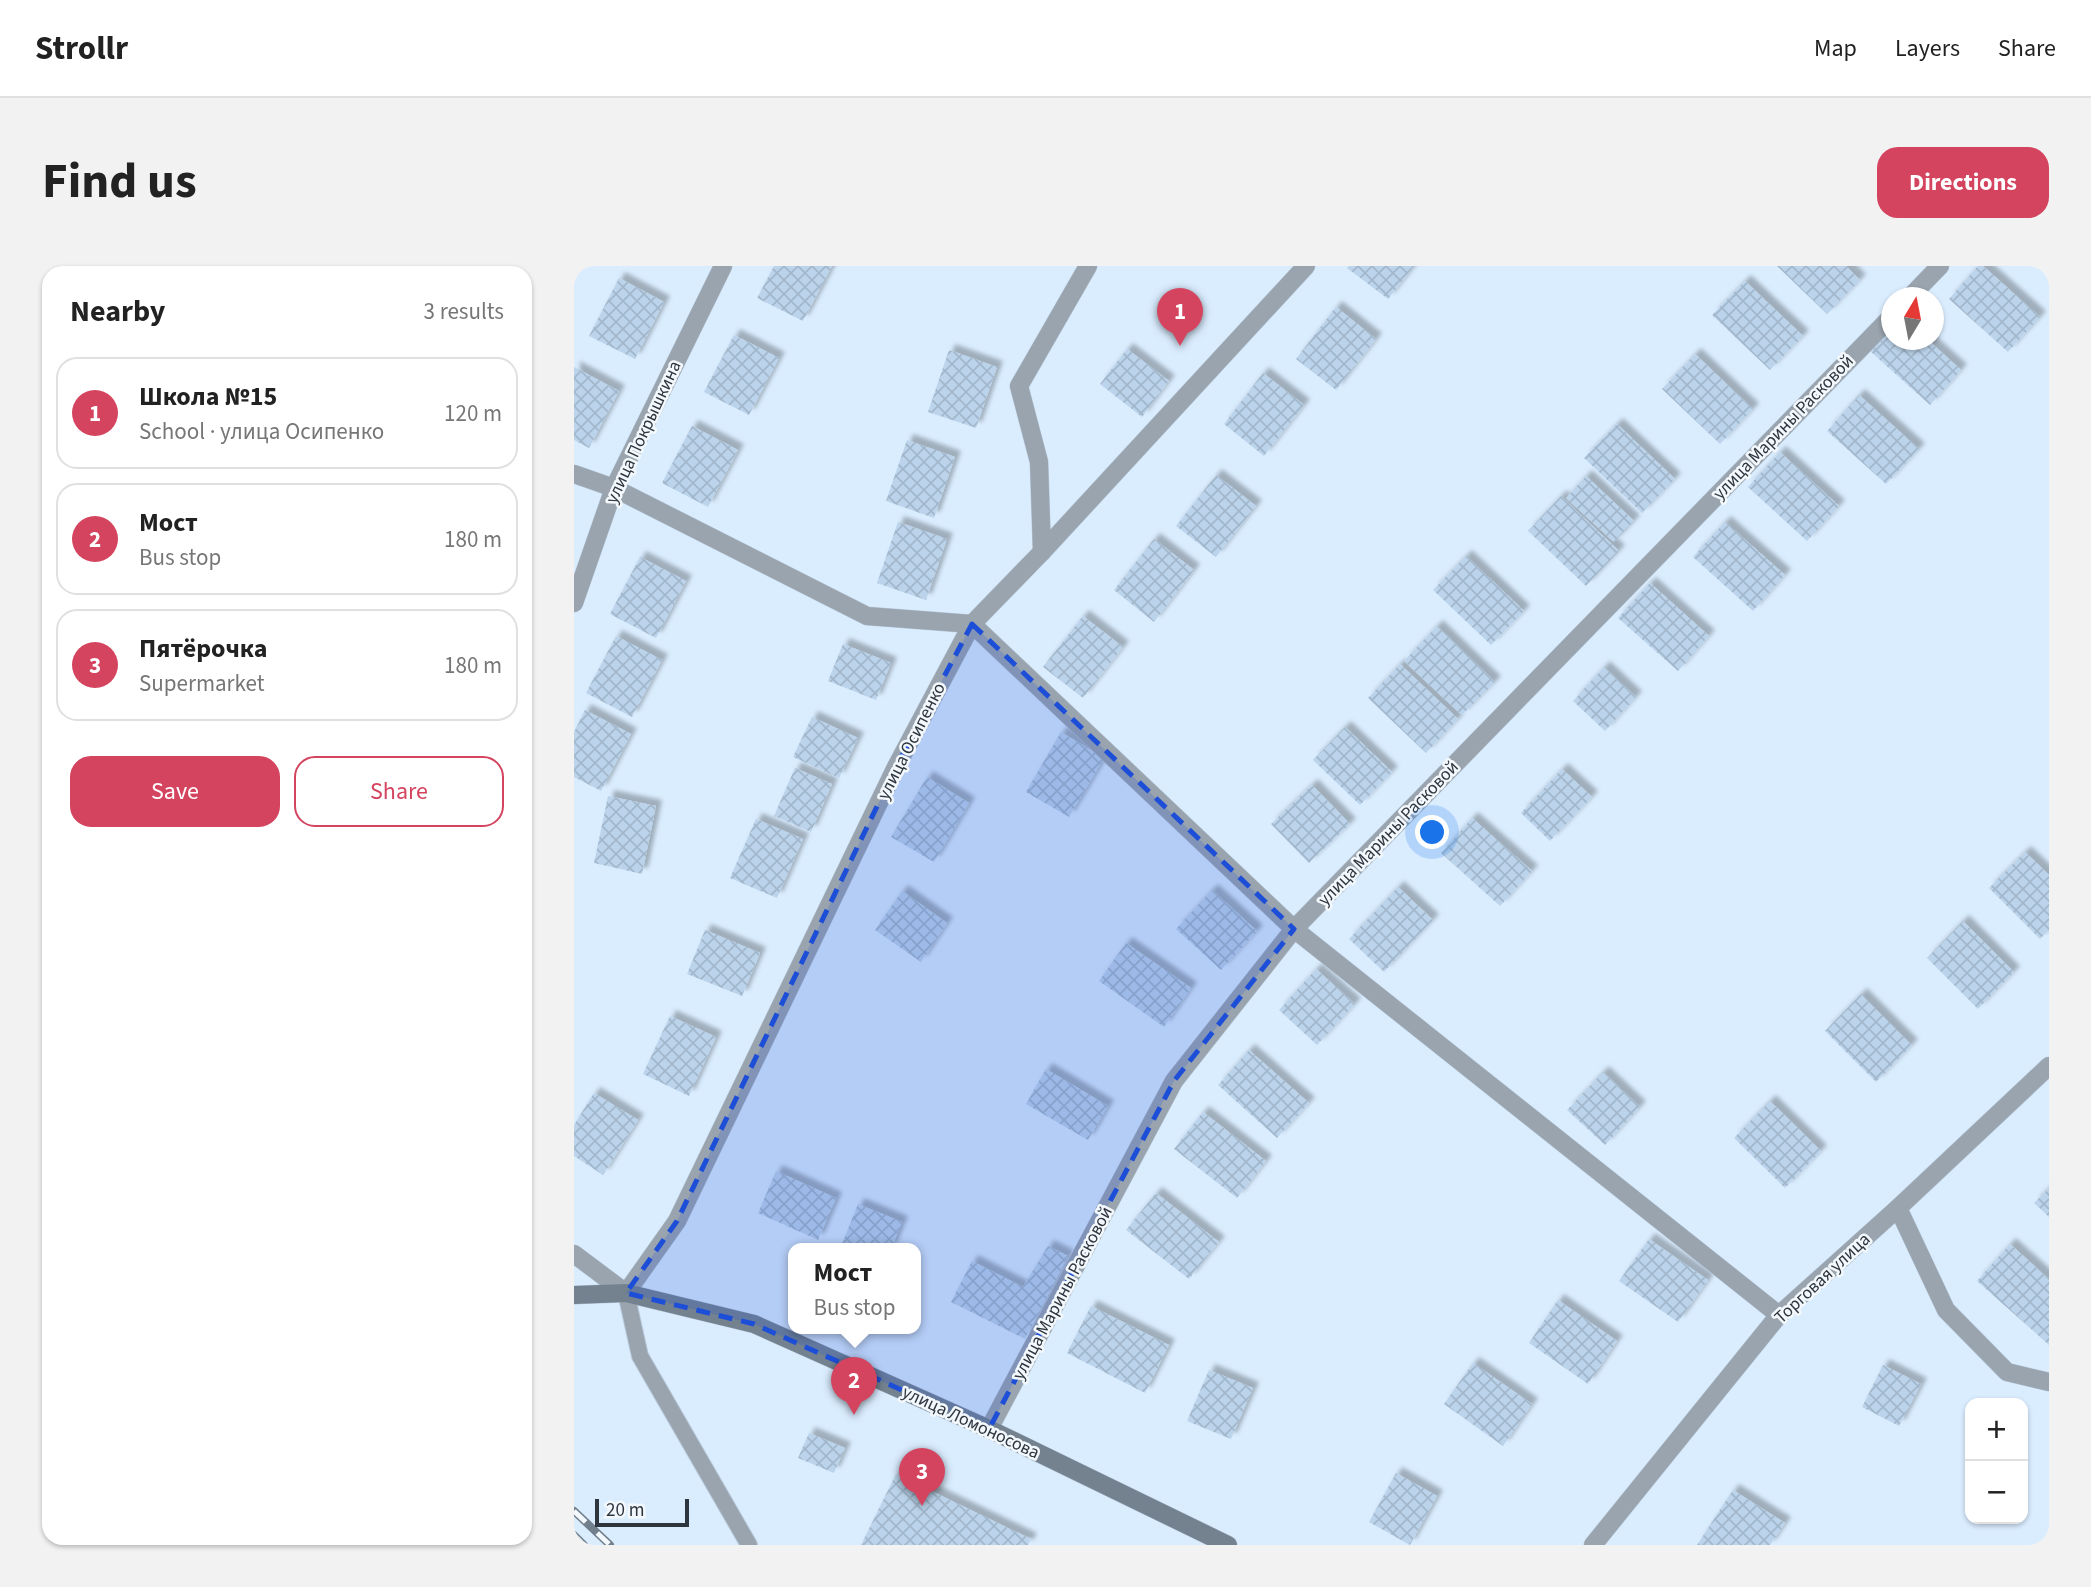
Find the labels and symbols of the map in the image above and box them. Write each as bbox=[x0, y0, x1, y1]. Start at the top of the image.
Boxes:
north arrow bbox=[1881, 287, 1944, 350]
pin: 1 bbox=[1157, 288, 1203, 346]
street label: улица Марины Расковой bbox=[1707, 349, 1859, 505]
street label: улица Покрышкина bbox=[599, 357, 688, 508]
street label: улица Осипенко bbox=[871, 678, 952, 804]
street label: улица Марины Расковой bbox=[1312, 755, 1464, 911]
your location bbox=[1415, 815, 1449, 849]
street label: улица Марины Расковой bbox=[1006, 1202, 1119, 1384]
street label: Торговая улица bbox=[1769, 1227, 1876, 1329]
pin: 2 bbox=[831, 1357, 877, 1415]
street label: улица Ломоносова bbox=[898, 1380, 1043, 1465]
pin: 3 bbox=[899, 1448, 945, 1506]
scale bar bbox=[595, 1496, 690, 1528]

